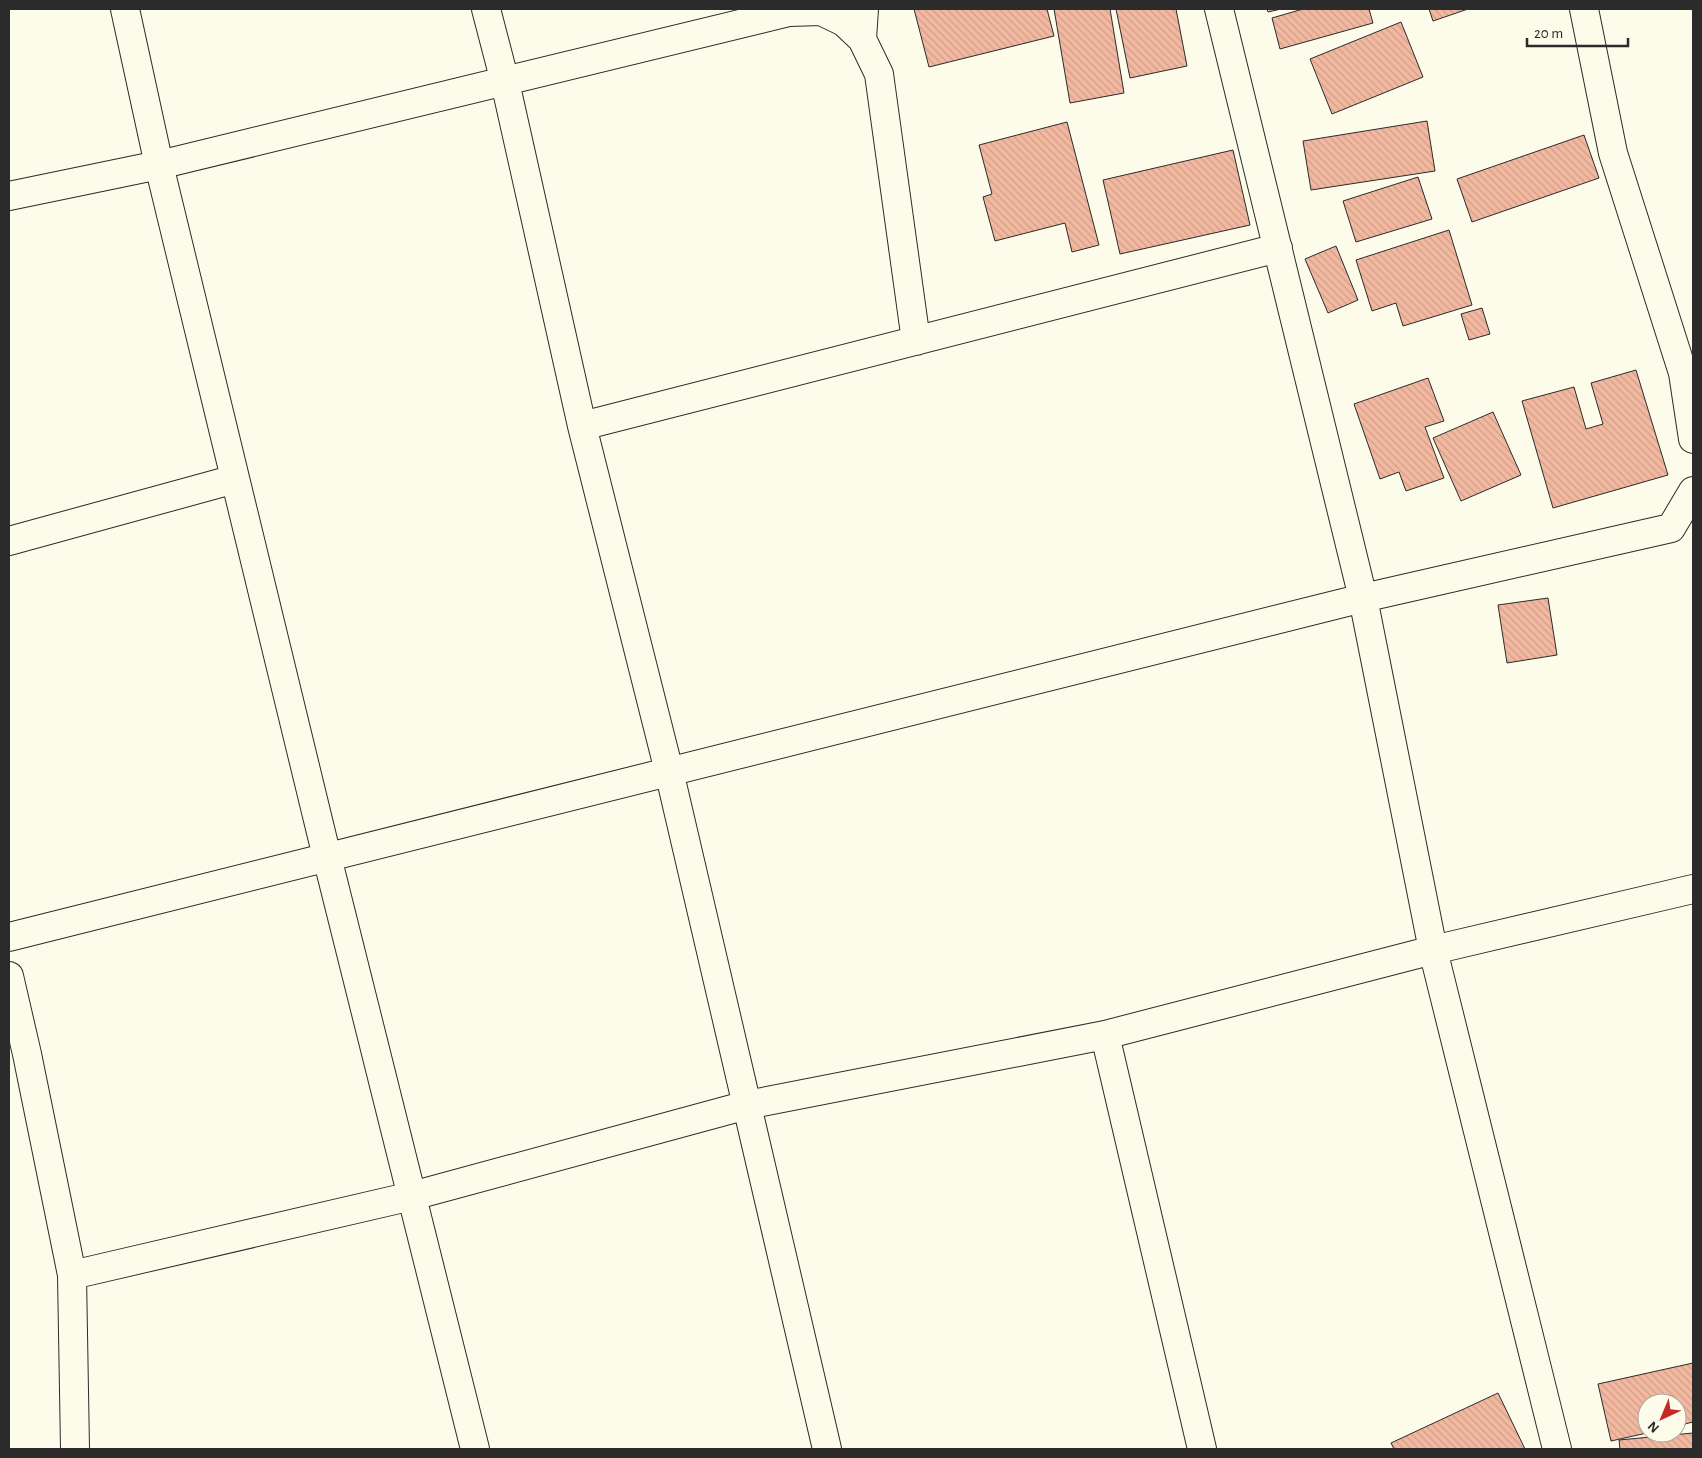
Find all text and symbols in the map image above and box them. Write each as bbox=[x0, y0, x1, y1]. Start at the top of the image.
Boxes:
scale bar bbox=[1527, 15, 1628, 47]
text: 20 m bbox=[1534, 26, 1563, 41]
north arrow bbox=[1637, 1393, 1687, 1443]
text: N bbox=[1645, 1418, 1662, 1435]

